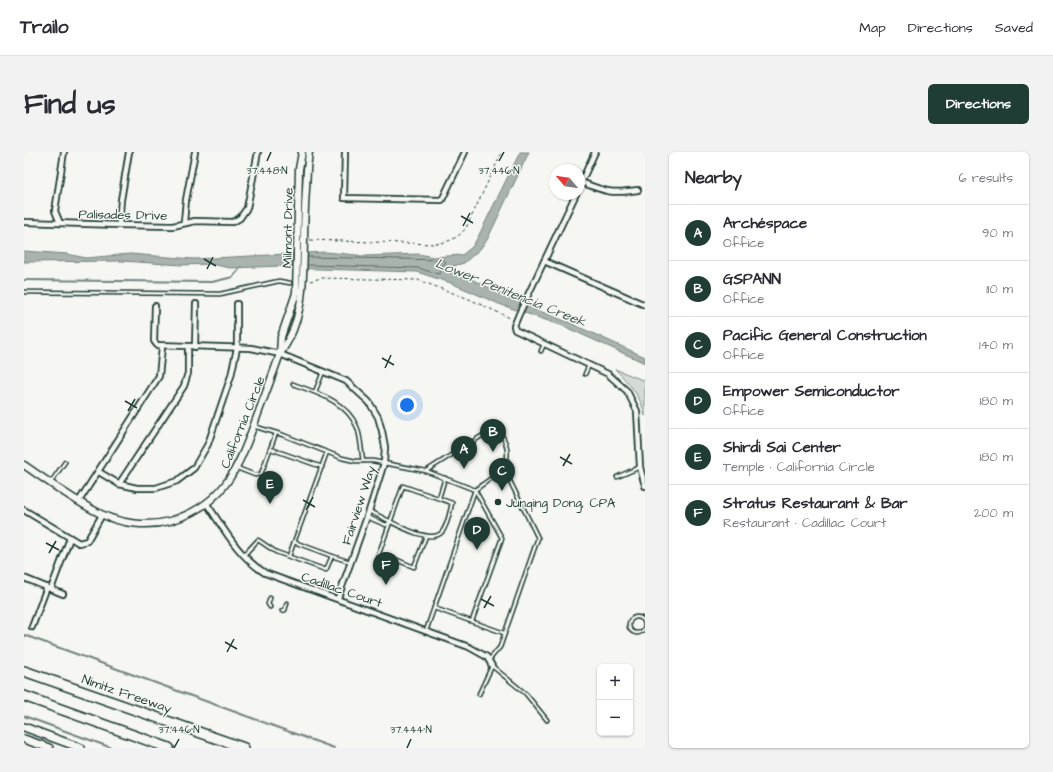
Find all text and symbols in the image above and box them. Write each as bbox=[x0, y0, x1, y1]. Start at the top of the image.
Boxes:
text: Trailo bbox=[20, 14, 69, 41]
text: Map bbox=[859, 18, 886, 38]
text: Directions bbox=[908, 18, 973, 38]
text: Saved bbox=[995, 18, 1033, 38]
button: Directions bbox=[928, 84, 1029, 124]
text: Find us bbox=[24, 85, 115, 124]
text: 37.448°N bbox=[246, 164, 288, 178]
text: 37.446°N bbox=[479, 164, 520, 178]
north arrow bbox=[549, 164, 585, 200]
text: Nearby bbox=[685, 166, 742, 190]
text: 6 results bbox=[958, 169, 1013, 187]
street label: Milmont Drive bbox=[278, 188, 298, 268]
street label: Palisades Drive bbox=[78, 205, 168, 225]
text: Archéspace bbox=[723, 213, 807, 234]
text: A bbox=[694, 224, 702, 242]
text: 90 m bbox=[982, 224, 1013, 242]
text: Office bbox=[723, 234, 764, 252]
water label: Lower Penitencia Creek bbox=[432, 254, 589, 332]
text: GSPANN bbox=[723, 269, 781, 290]
text: B bbox=[693, 280, 703, 298]
text: 110 m bbox=[986, 280, 1013, 298]
text: Office bbox=[723, 290, 764, 308]
text: Pacific General Construction bbox=[723, 325, 927, 346]
text: C bbox=[693, 336, 703, 354]
text: 140 m bbox=[979, 336, 1013, 354]
text: Office bbox=[723, 346, 764, 364]
street label: California Circle bbox=[216, 374, 270, 471]
text: Empower Semiconductor bbox=[723, 381, 900, 402]
text: D bbox=[694, 392, 702, 410]
text: 180 m bbox=[979, 392, 1013, 410]
your location bbox=[397, 395, 417, 415]
text: Office bbox=[723, 402, 764, 420]
pin: B bbox=[480, 419, 506, 452]
pin: A bbox=[451, 436, 477, 469]
text: Shirdi Sai Center bbox=[723, 437, 841, 458]
text: E bbox=[694, 448, 702, 466]
text: 180 m bbox=[979, 448, 1013, 466]
pin: C bbox=[489, 458, 515, 491]
text: Temple · California Circle bbox=[723, 458, 875, 476]
street label: Fairview Way bbox=[338, 463, 381, 547]
pin: E bbox=[257, 471, 283, 504]
text: Stratus Restaurant & Bar bbox=[723, 493, 908, 514]
place label: Junqing Dong, CPA bbox=[506, 494, 616, 513]
marker: Junqing Dong, CPA bbox=[493, 497, 503, 507]
text: F bbox=[693, 504, 703, 522]
text: 200 m bbox=[974, 504, 1013, 522]
text: Restaurant · Cadillac Court bbox=[723, 514, 886, 532]
pin: D bbox=[464, 517, 490, 550]
pin: F bbox=[373, 552, 399, 585]
street label: Cadillac Court bbox=[299, 568, 385, 612]
map controls bbox=[597, 664, 633, 736]
button: + bbox=[597, 664, 633, 700]
street label: Nimitz Freeway bbox=[79, 670, 174, 719]
button: − bbox=[597, 700, 633, 736]
text: 37.446°N bbox=[159, 723, 200, 737]
text: 37.444°N bbox=[390, 723, 432, 737]

